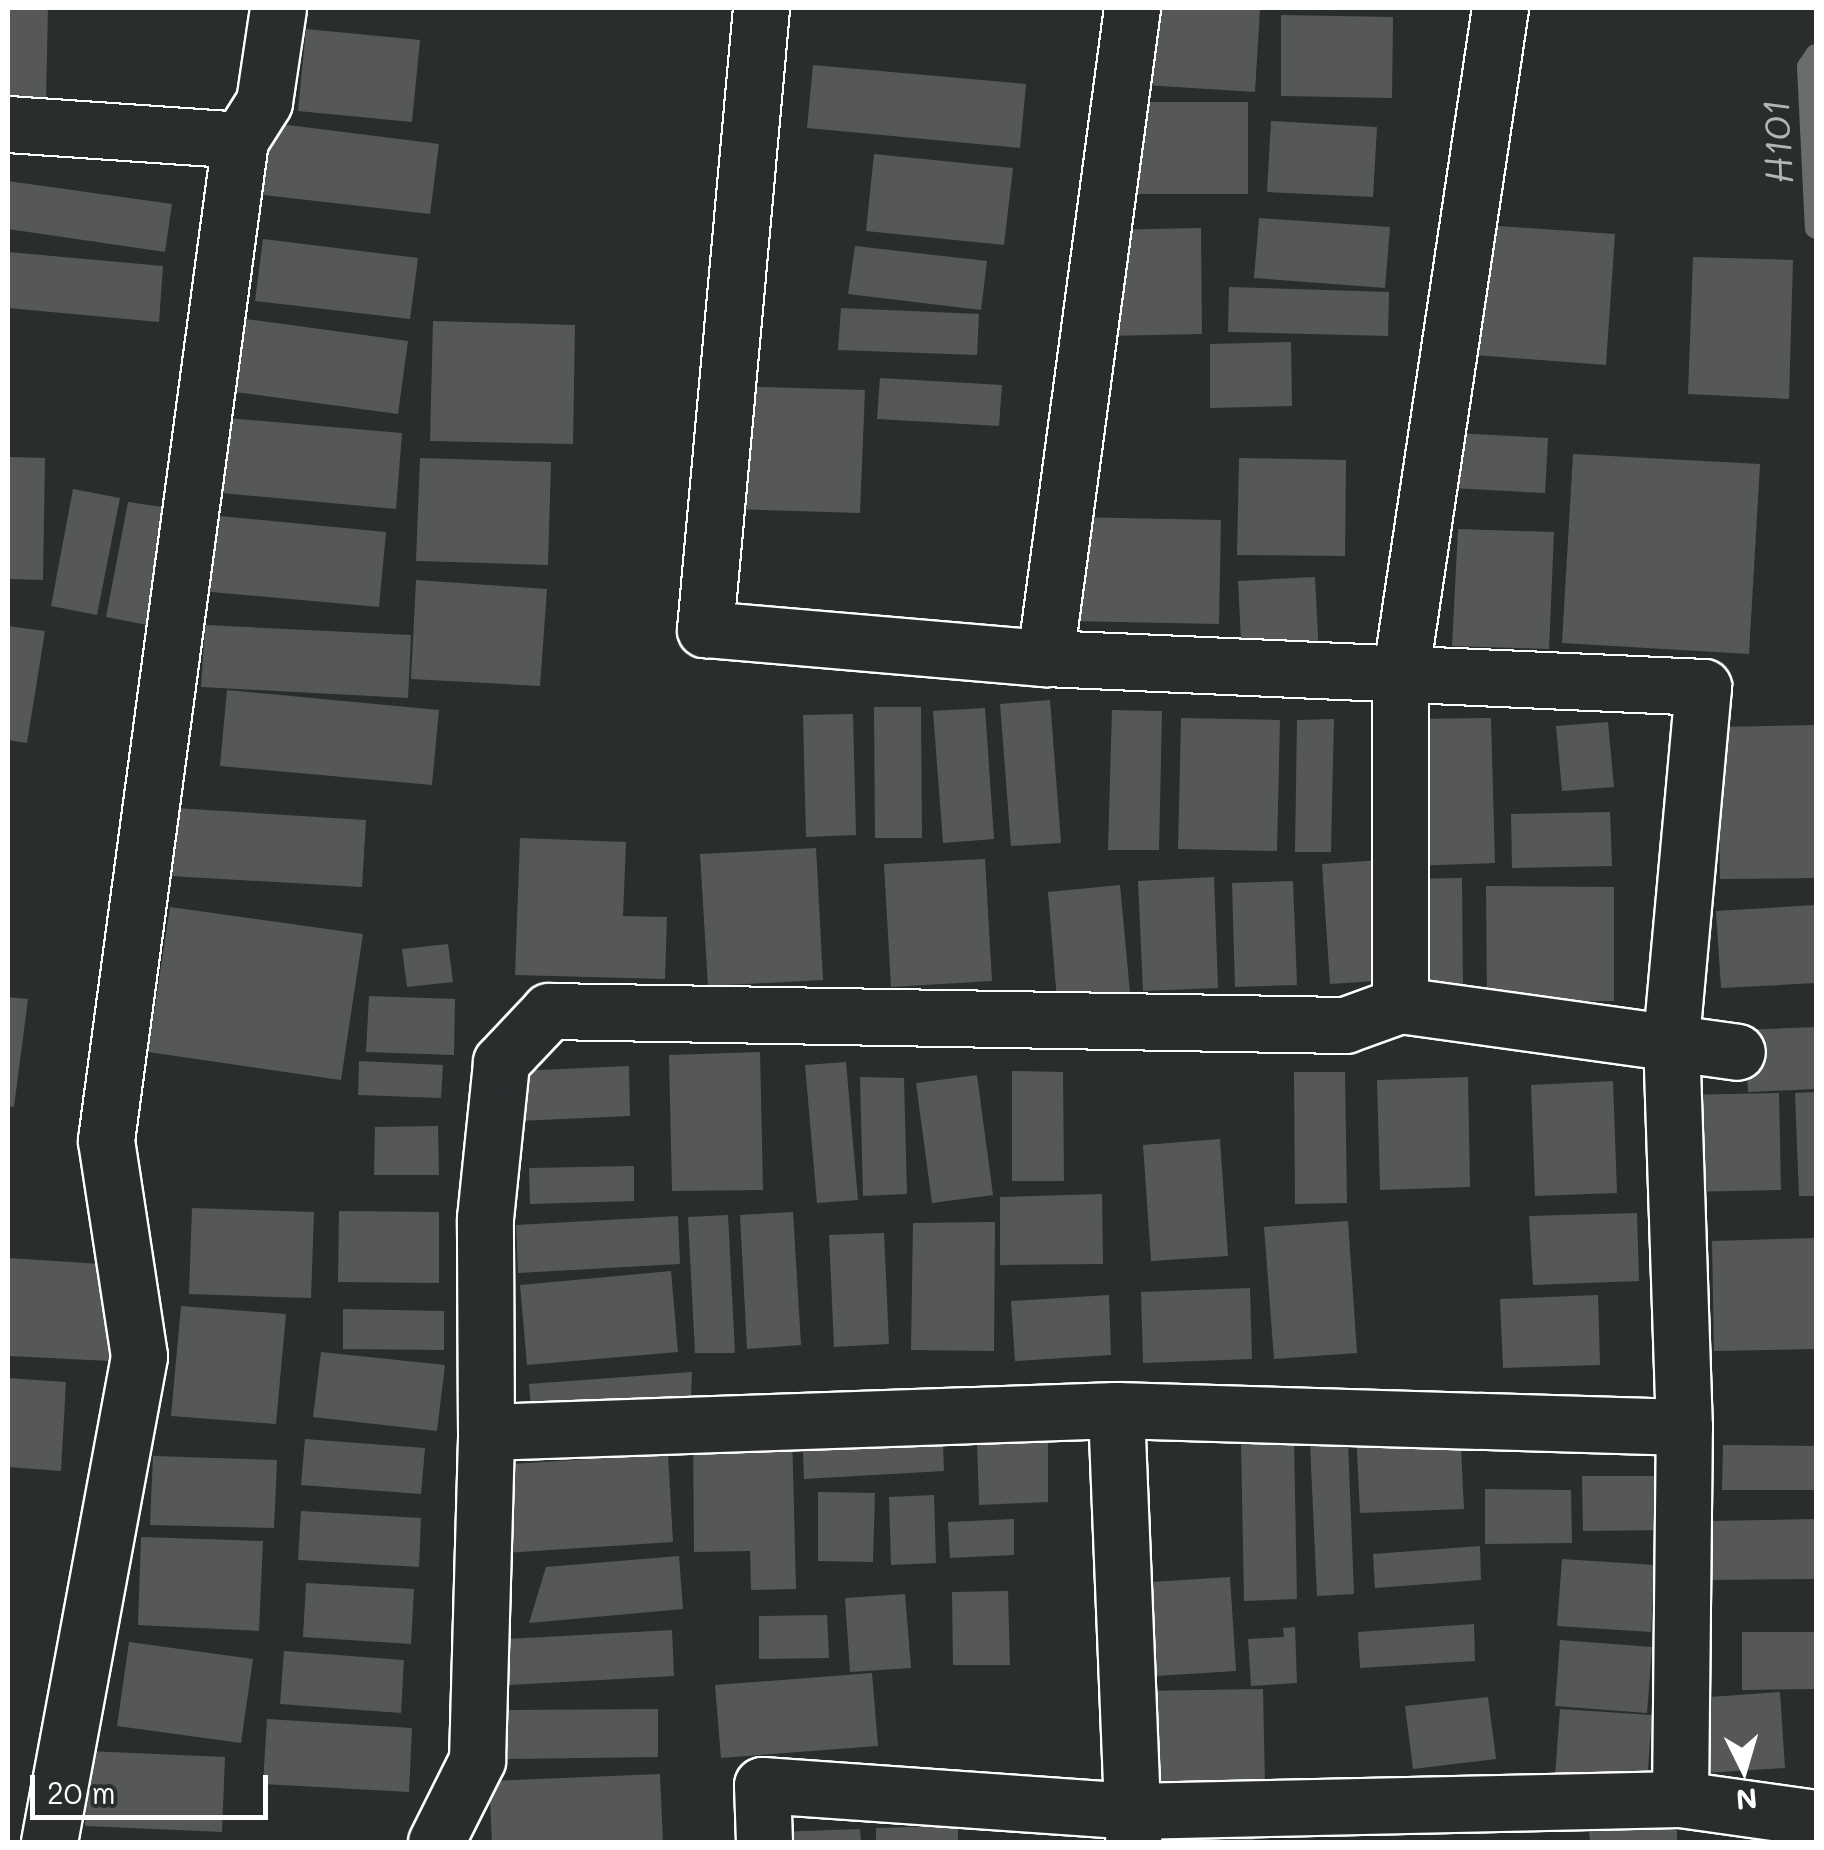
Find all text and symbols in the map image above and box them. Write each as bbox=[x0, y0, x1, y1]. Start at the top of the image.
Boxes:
water label: H101 bbox=[1752, 99, 1802, 185]
north arrow bbox=[1694, 1720, 1794, 1820]
scale bar bbox=[35, 1755, 272, 1817]
text: 20 m bbox=[47, 1772, 116, 1812]
text: N bbox=[1734, 1781, 1759, 1819]

